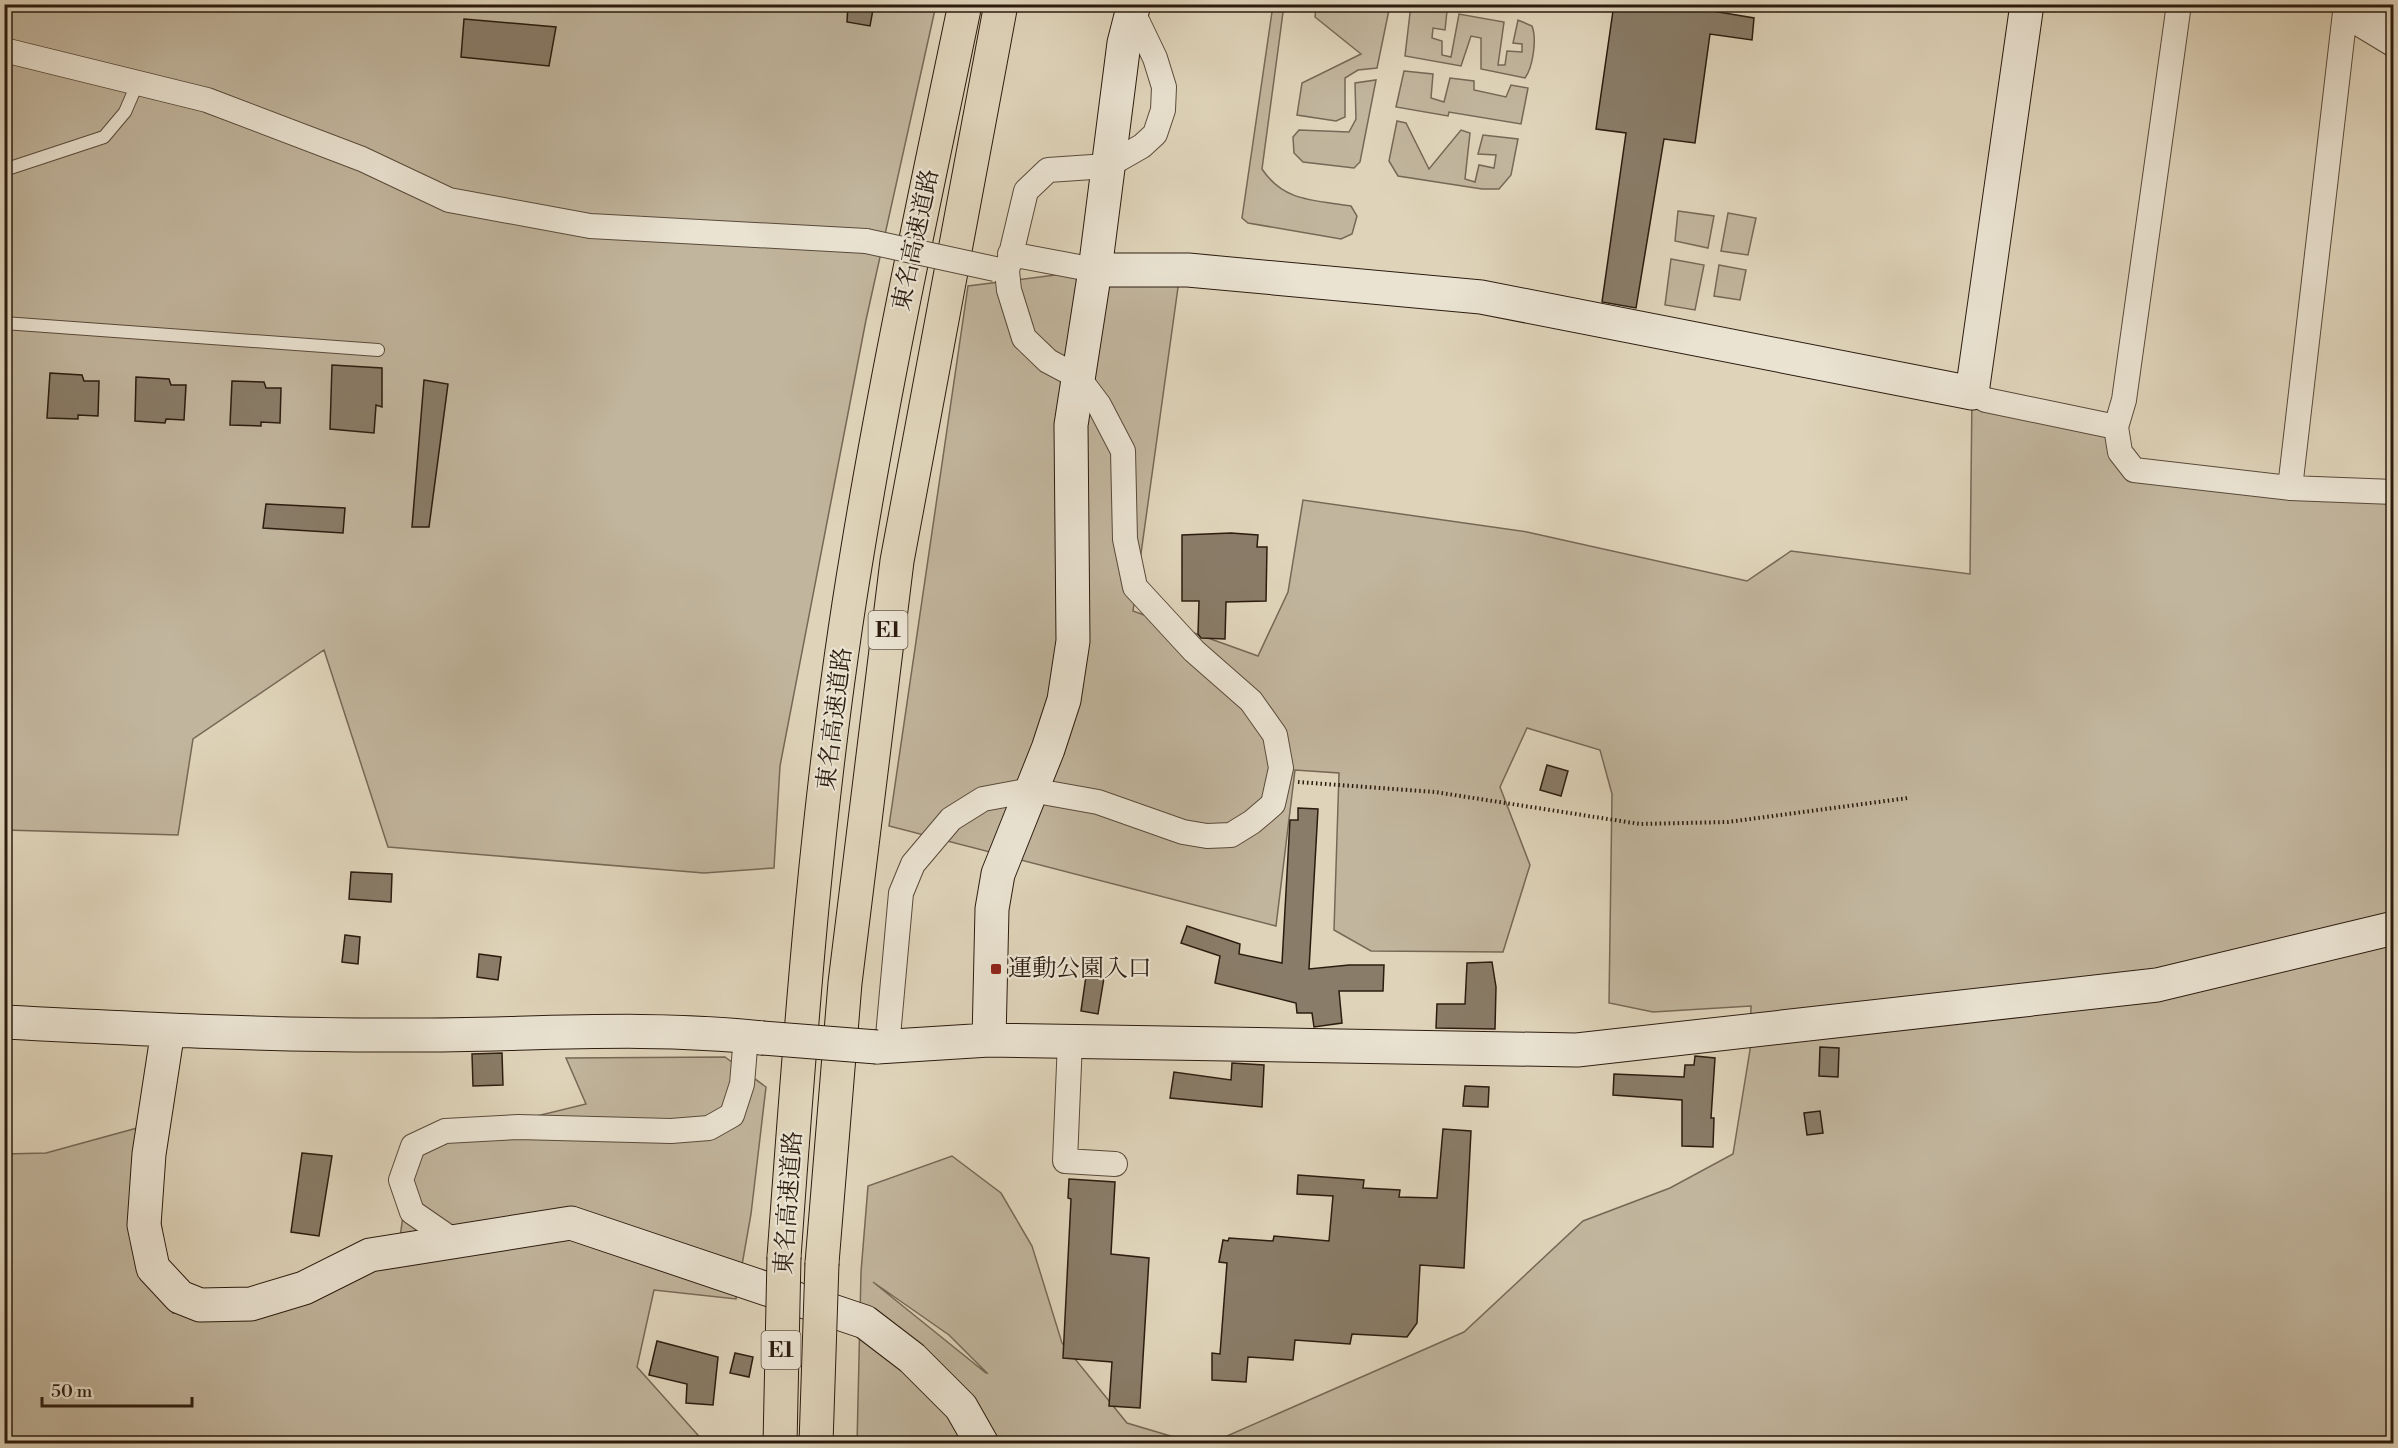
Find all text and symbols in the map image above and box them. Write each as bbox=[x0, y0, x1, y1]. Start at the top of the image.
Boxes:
street label: 東名高速道路 bbox=[886, 166, 946, 314]
road number: E1 bbox=[868, 611, 908, 649]
street label: 東名高速道路 bbox=[811, 646, 859, 792]
place label: 運動公園入口 bbox=[1008, 954, 1152, 984]
marker: 運動公園入口 bbox=[989, 962, 1003, 976]
street label: 東名高速道路 bbox=[769, 1130, 809, 1276]
road number: E1 bbox=[762, 1331, 800, 1369]
scale bar bbox=[42, 1370, 192, 1408]
text: 50 m bbox=[51, 1380, 93, 1403]

